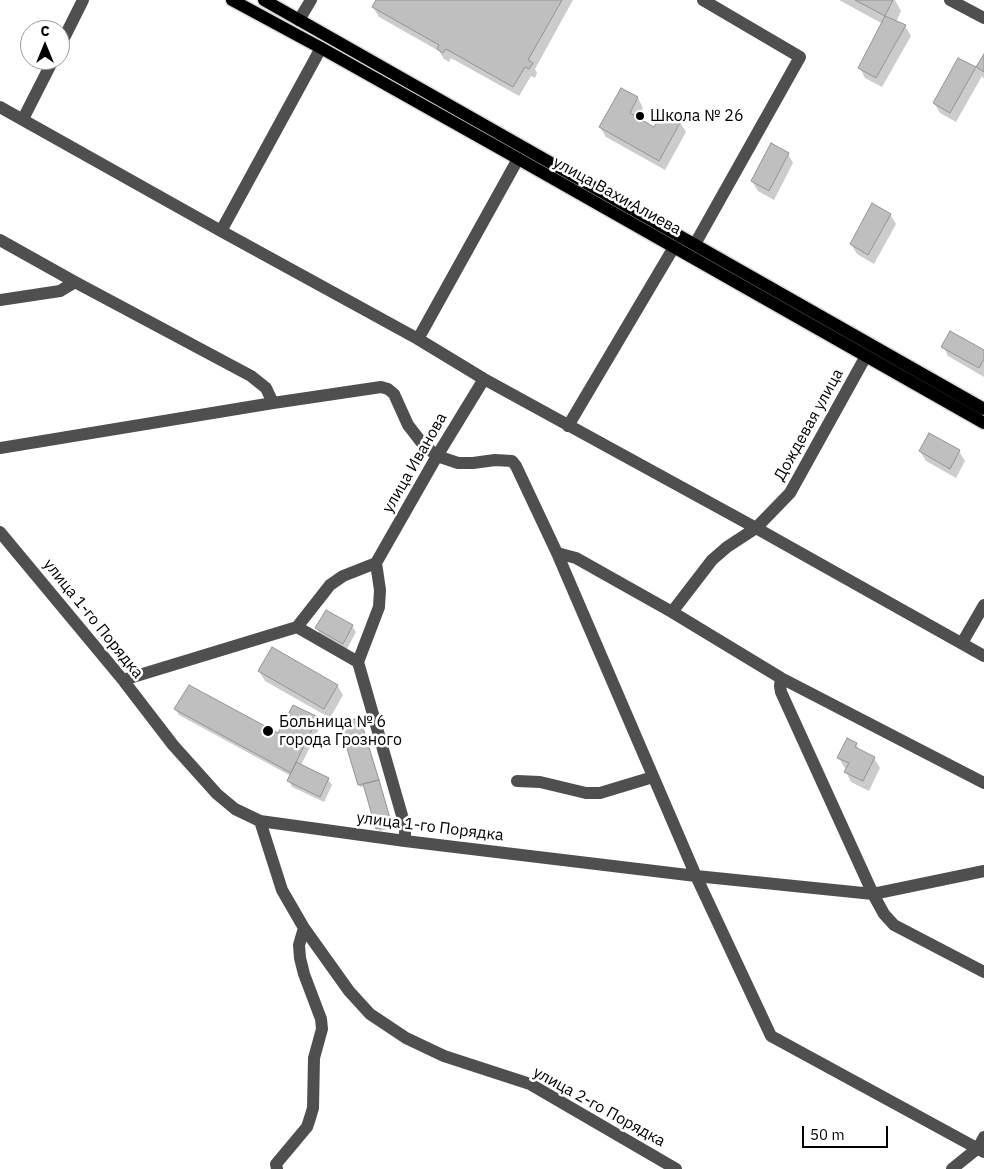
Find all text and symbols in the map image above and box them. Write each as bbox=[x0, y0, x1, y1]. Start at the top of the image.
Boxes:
north arrow bbox=[20, 20, 70, 70]
text: С bbox=[40, 22, 50, 40]
place label: Школа № 26 bbox=[650, 106, 744, 126]
marker: Школа № 26 bbox=[634, 110, 646, 122]
street label: улица Вахи Алиева bbox=[550, 153, 684, 239]
street label: Дождевая улица bbox=[770, 366, 848, 484]
street label: улица Иванова bbox=[379, 409, 451, 517]
street label: улица 1-го Порядка bbox=[39, 555, 147, 683]
place label: Больница № 6 города Грозного bbox=[279, 712, 402, 750]
marker: Больница № 6 города Грозного bbox=[261, 724, 275, 738]
street label: улица 1-го Порядка bbox=[355, 808, 505, 846]
street label: улица 2-го Порядка bbox=[530, 1063, 668, 1151]
scale bar bbox=[804, 1116, 890, 1148]
text: 50 m bbox=[810, 1125, 845, 1144]

